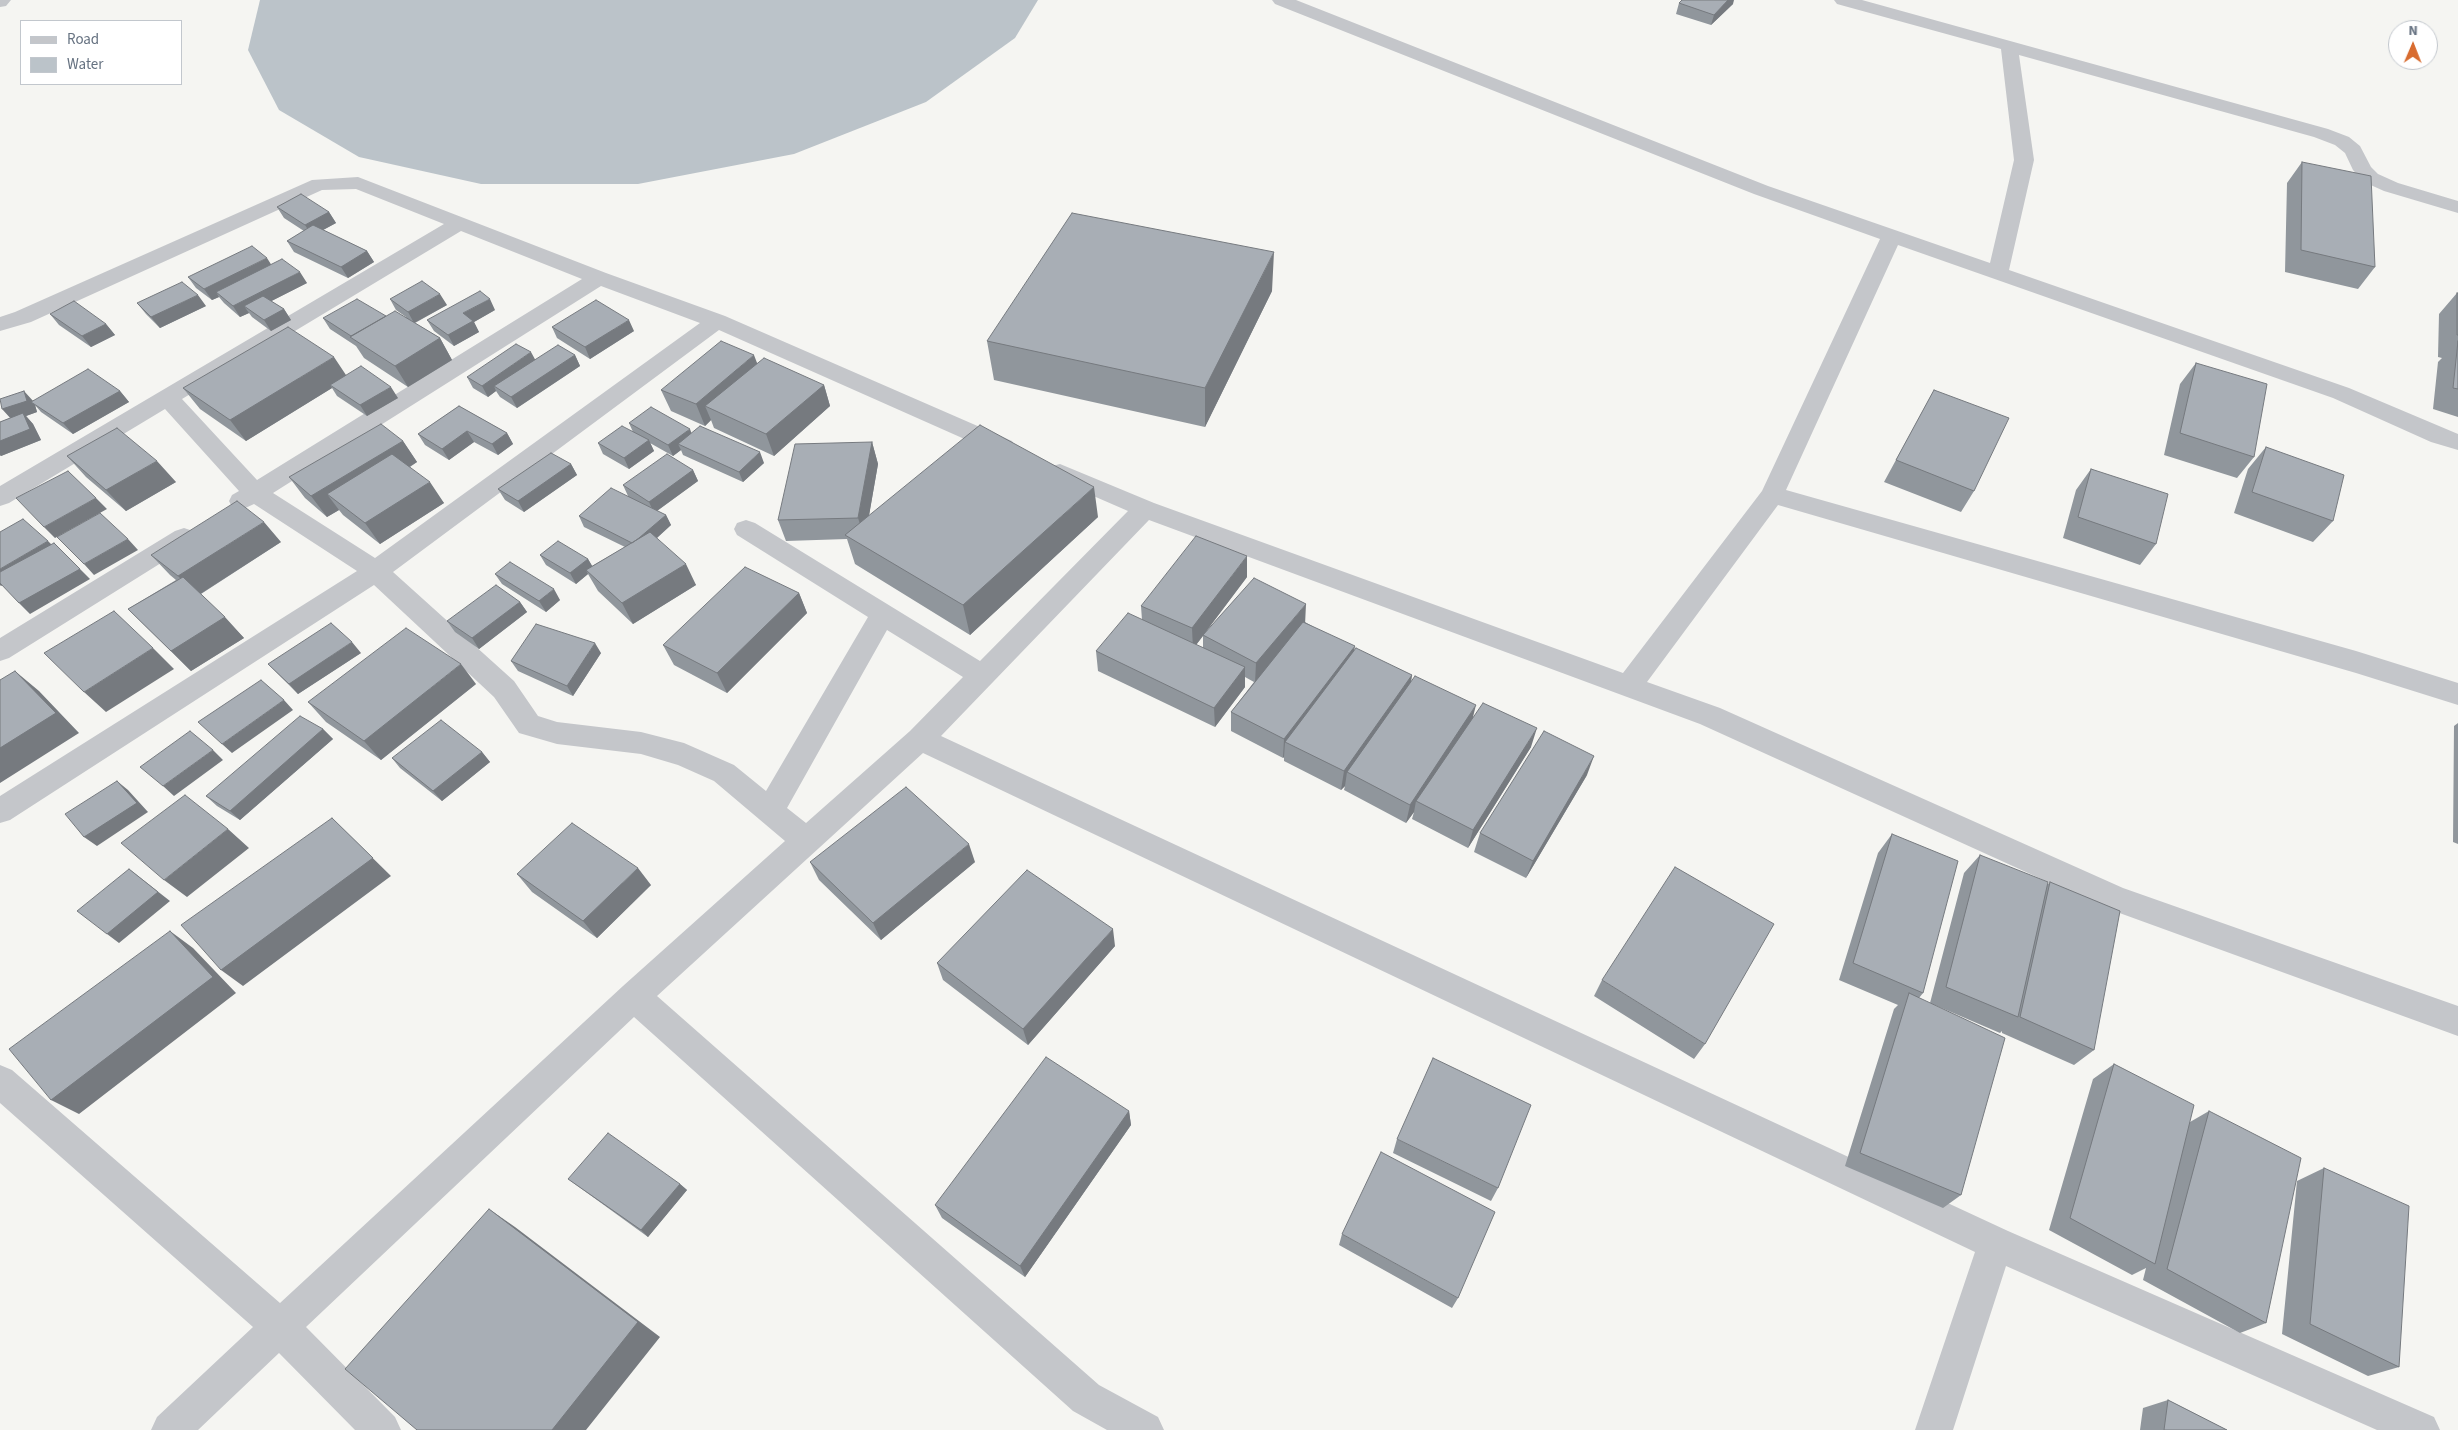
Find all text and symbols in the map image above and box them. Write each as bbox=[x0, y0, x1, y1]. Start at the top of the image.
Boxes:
legend bbox=[20, 20, 182, 85]
north arrow bbox=[2388, 20, 2438, 70]
text: N bbox=[2408, 21, 2418, 41]
text: Road bbox=[67, 29, 99, 50]
text: Water bbox=[67, 54, 103, 75]

